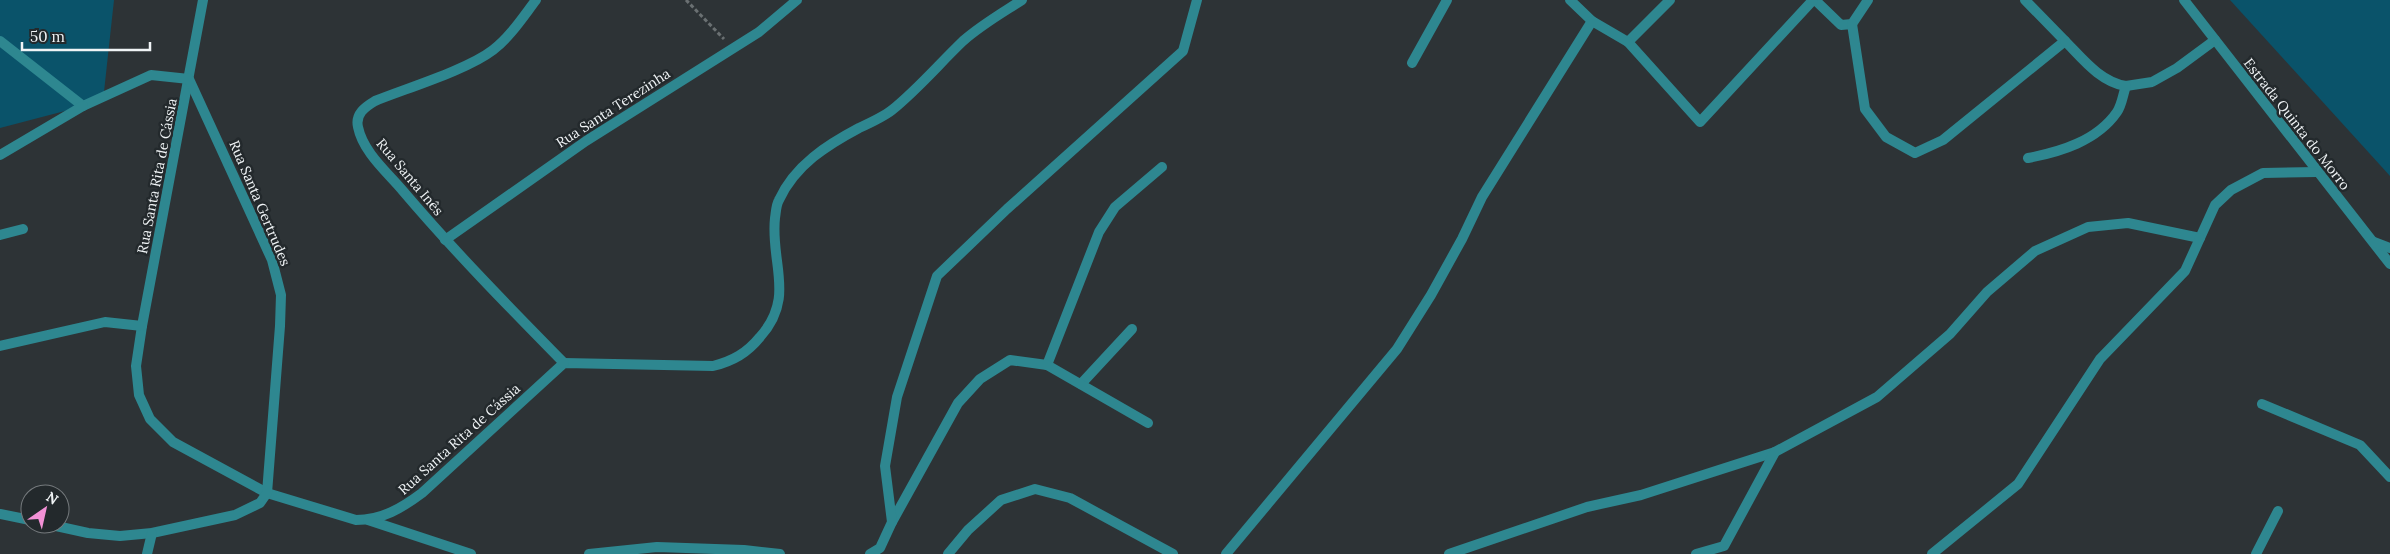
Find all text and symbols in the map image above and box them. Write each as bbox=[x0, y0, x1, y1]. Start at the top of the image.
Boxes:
scale bar bbox=[22, 20, 150, 52]
text: 50 m bbox=[30, 27, 65, 46]
street label: Estrada Quinta do Morro bbox=[2240, 54, 2354, 194]
street label: Rua Santa Terezinha bbox=[553, 64, 673, 152]
street label: Rua Santa Rita de Cássia bbox=[133, 97, 181, 255]
street label: Rua Santa Inês bbox=[373, 135, 447, 219]
street label: Rua Santa Gertrudes bbox=[225, 138, 295, 268]
street label: Rua Santa Rita de Cássia bbox=[394, 379, 524, 499]
north arrow bbox=[20, 484, 70, 534]
text: N bbox=[43, 488, 62, 509]

